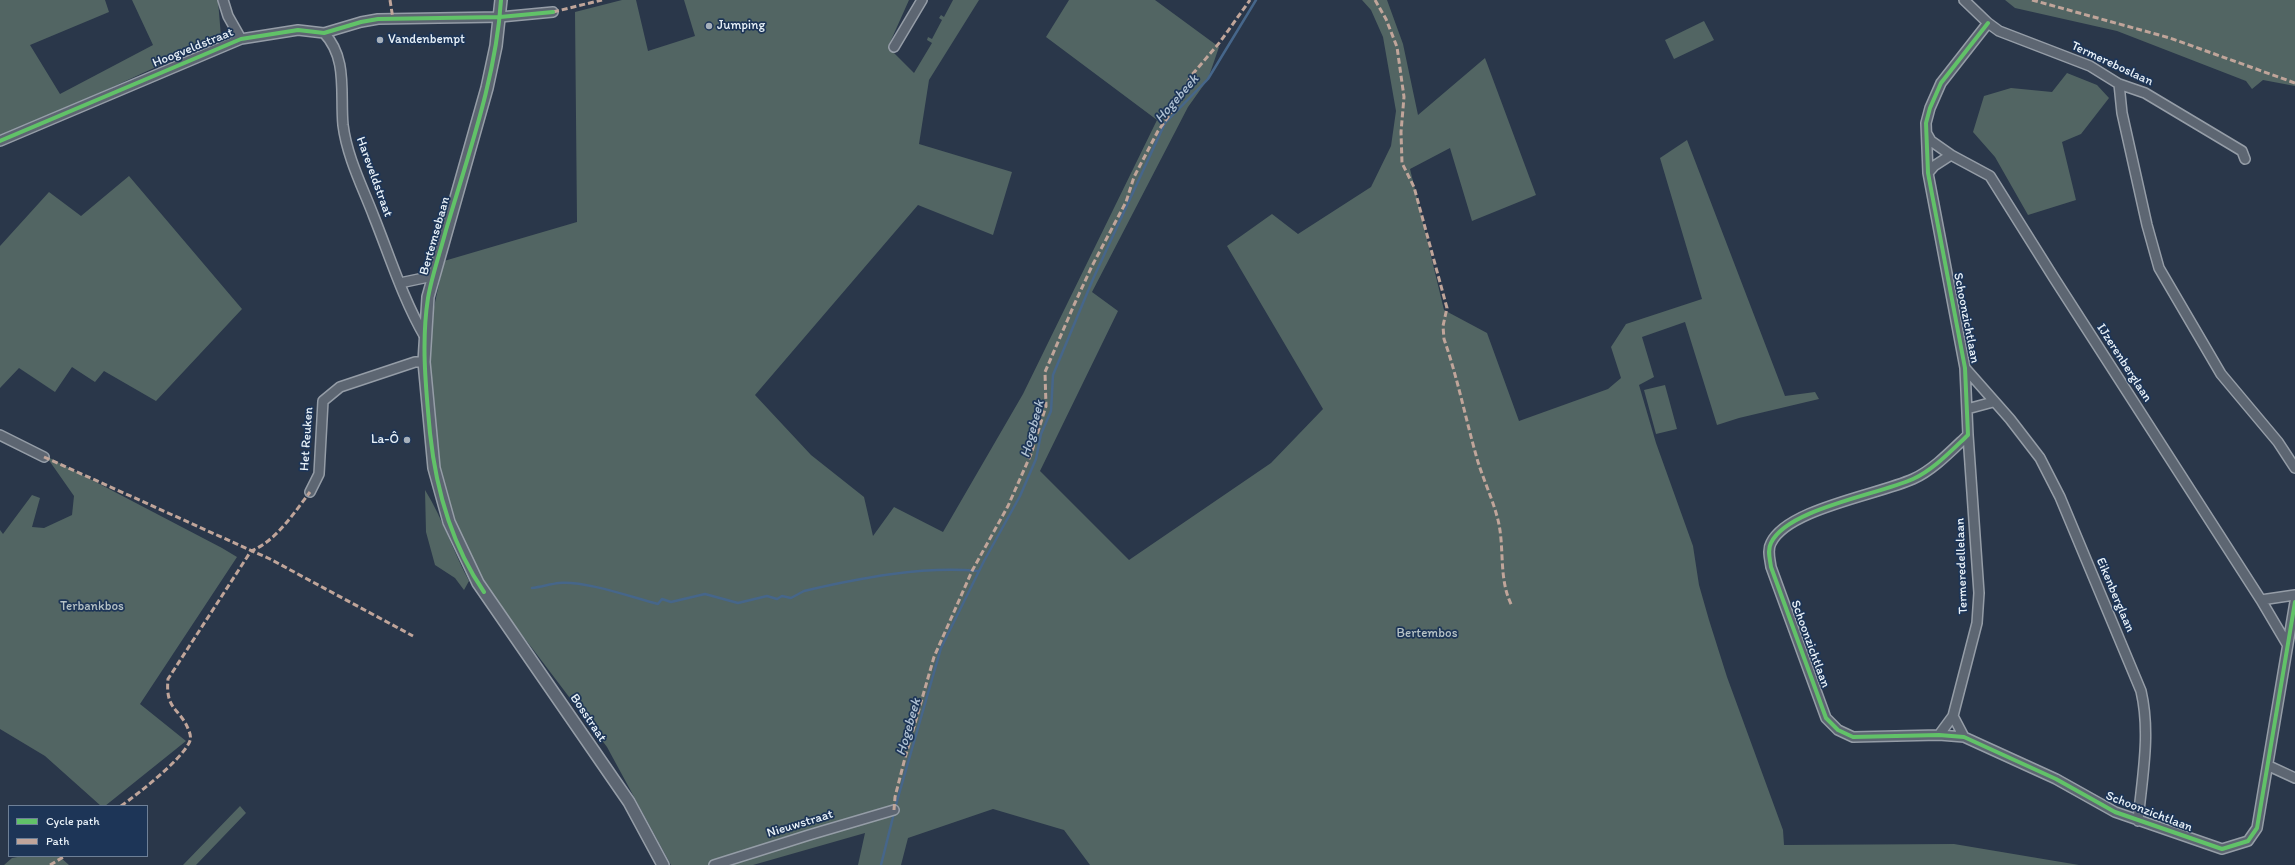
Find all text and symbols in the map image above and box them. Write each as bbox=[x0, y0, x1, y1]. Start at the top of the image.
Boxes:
place label: Jumping bbox=[717, 18, 765, 34]
marker: Jumping bbox=[704, 21, 714, 31]
street label: Hoogveldstraat bbox=[150, 25, 236, 71]
place label: Vandenbempt bbox=[388, 32, 465, 48]
marker: Vandenbempt bbox=[375, 35, 385, 45]
street label: Termereboslaan bbox=[2068, 38, 2156, 90]
water label: Hogebeek bbox=[1151, 71, 1203, 127]
street label: Hareveldstraat bbox=[352, 135, 396, 219]
street label: Bertemsebaan bbox=[416, 195, 454, 277]
street label: Schoonzichtlaan bbox=[1950, 271, 1982, 365]
street label: IJzerenberglaan bbox=[2093, 321, 2155, 405]
water label: Hogebeek bbox=[1017, 399, 1049, 459]
street label: Het Reuken bbox=[297, 407, 317, 471]
place label: La-Ô bbox=[371, 432, 399, 448]
marker: La-Ô bbox=[402, 435, 412, 445]
street label: Termeredellelaan bbox=[1953, 518, 1971, 614]
street label: Eikenberglaan bbox=[2092, 555, 2138, 635]
street label: Schoonzichtlaan bbox=[1787, 598, 1833, 690]
park label: Terbankbos bbox=[60, 599, 124, 615]
park label: Bertembos bbox=[1397, 626, 1457, 642]
street label: Bosstraat bbox=[566, 691, 610, 745]
water label: Hogebeek bbox=[893, 697, 925, 757]
street label: Schoonzichtlaan bbox=[2103, 788, 2195, 836]
legend bbox=[8, 805, 148, 857]
street label: Nieuwstraat bbox=[765, 807, 835, 841]
text: Cycle path bbox=[46, 814, 100, 828]
text: Path bbox=[46, 834, 69, 848]

